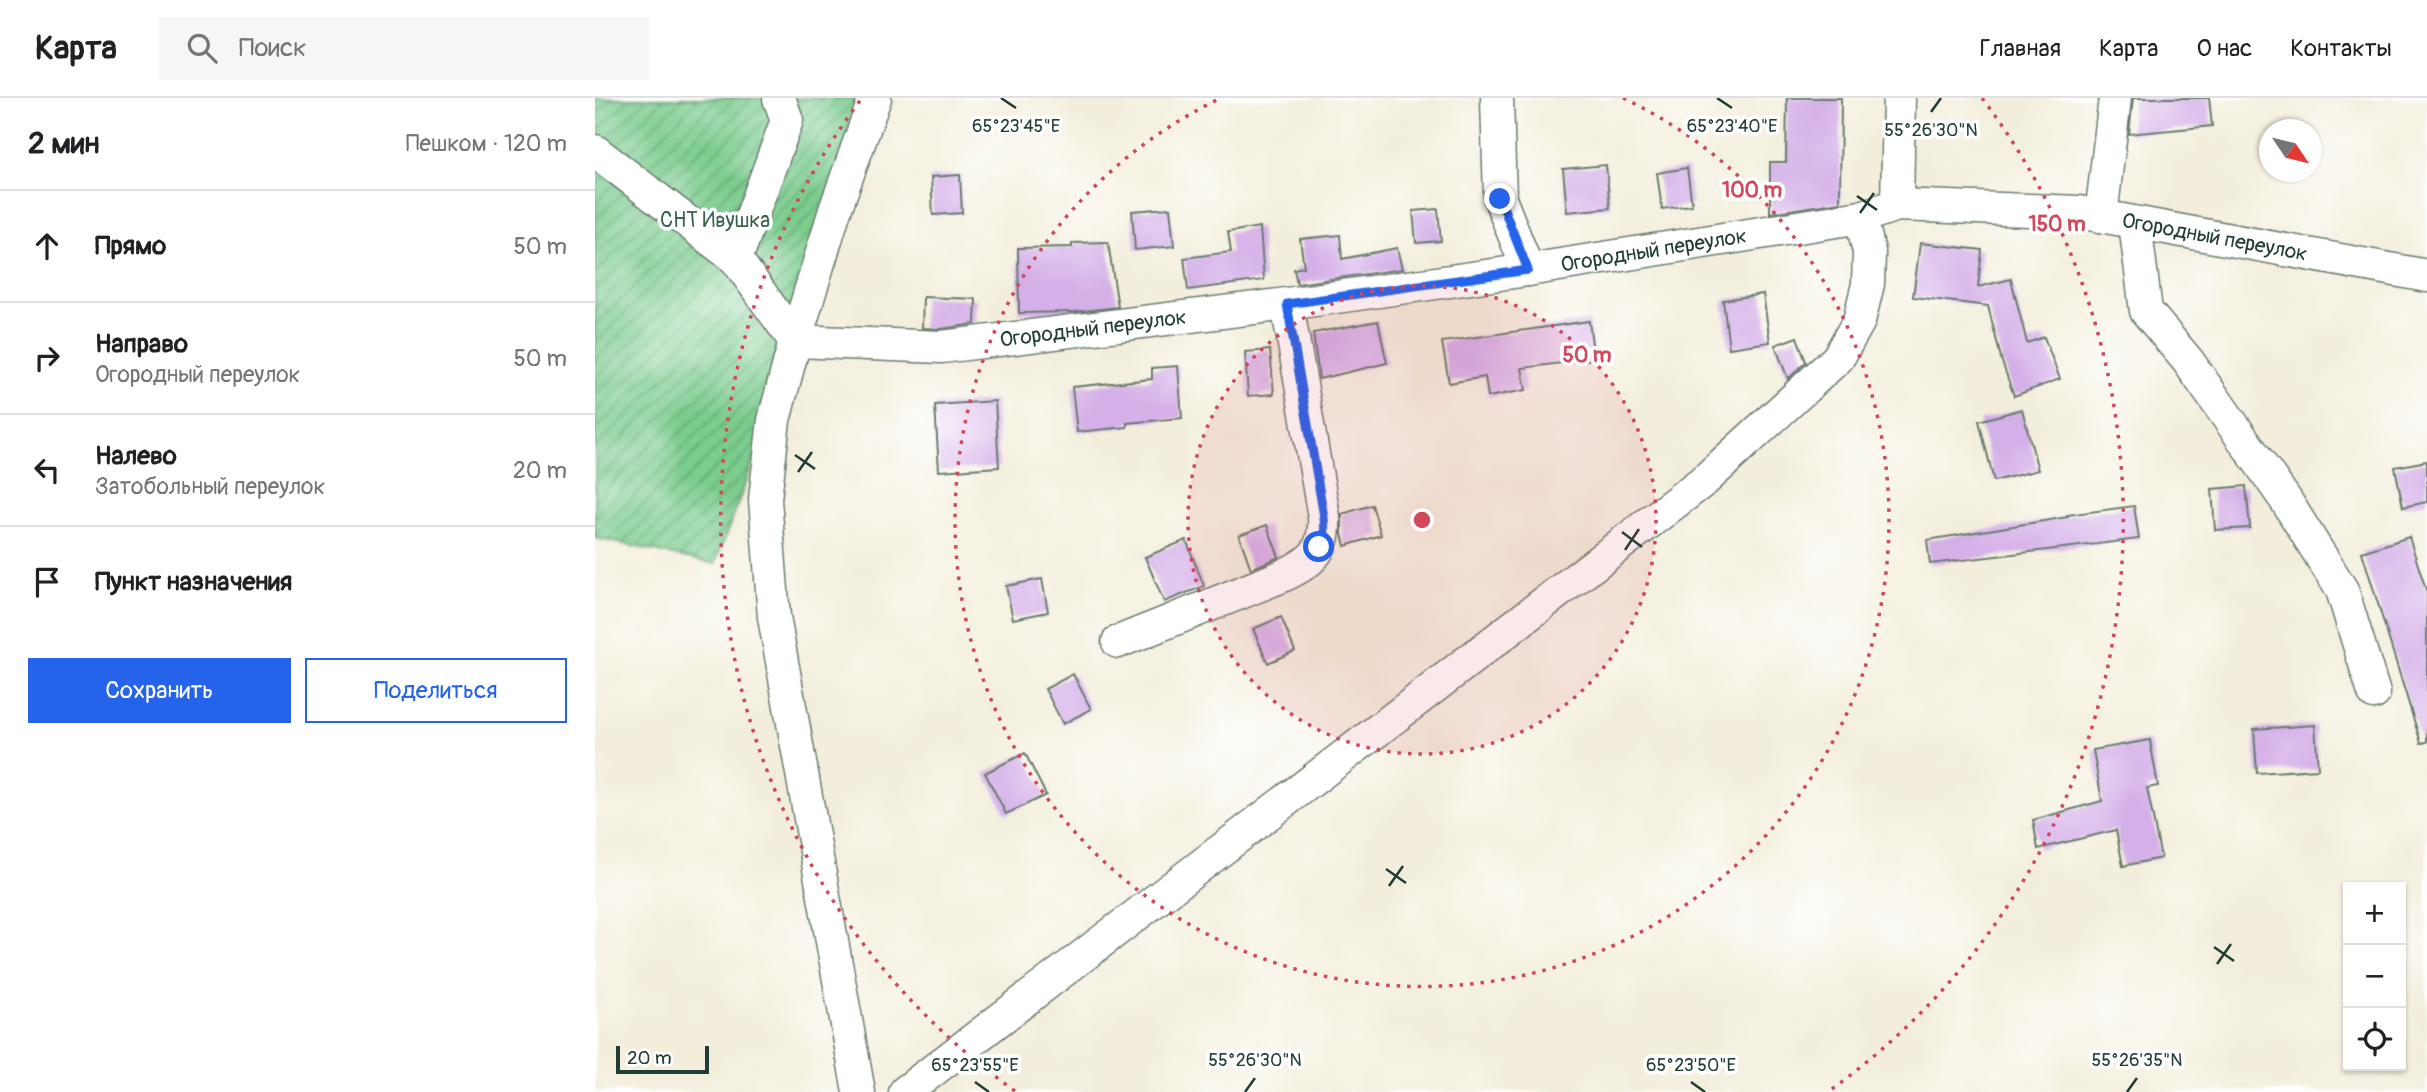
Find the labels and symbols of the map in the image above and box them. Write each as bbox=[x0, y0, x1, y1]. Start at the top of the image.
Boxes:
text: 65°23'45"E bbox=[972, 115, 1060, 138]
text: 65°23'40"E bbox=[1687, 115, 1777, 138]
text: 55°26'30"N bbox=[1884, 119, 1978, 142]
north arrow bbox=[2259, 119, 2322, 182]
text: 100 m bbox=[1722, 177, 1782, 204]
route end bbox=[1484, 183, 1515, 214]
park label: СНТ Ивушка bbox=[660, 207, 770, 234]
street label: Огородный переулок bbox=[2120, 207, 2310, 267]
text: 150 m bbox=[2028, 211, 2086, 238]
street label: Огородный переулок bbox=[1559, 222, 1749, 278]
street label: Огородный переулок bbox=[998, 303, 1188, 353]
text: 50 m bbox=[1563, 342, 1612, 369]
centre of rings bbox=[1410, 508, 1434, 532]
route start bbox=[1303, 531, 1334, 562]
scale bar bbox=[616, 1043, 709, 1075]
text: 55°26'30"N bbox=[1208, 1049, 1302, 1072]
text: 55°26'35"N bbox=[2092, 1049, 2182, 1072]
text: 65°23'55"E bbox=[931, 1054, 1019, 1077]
text: 65°23'50"E bbox=[1646, 1054, 1736, 1077]

